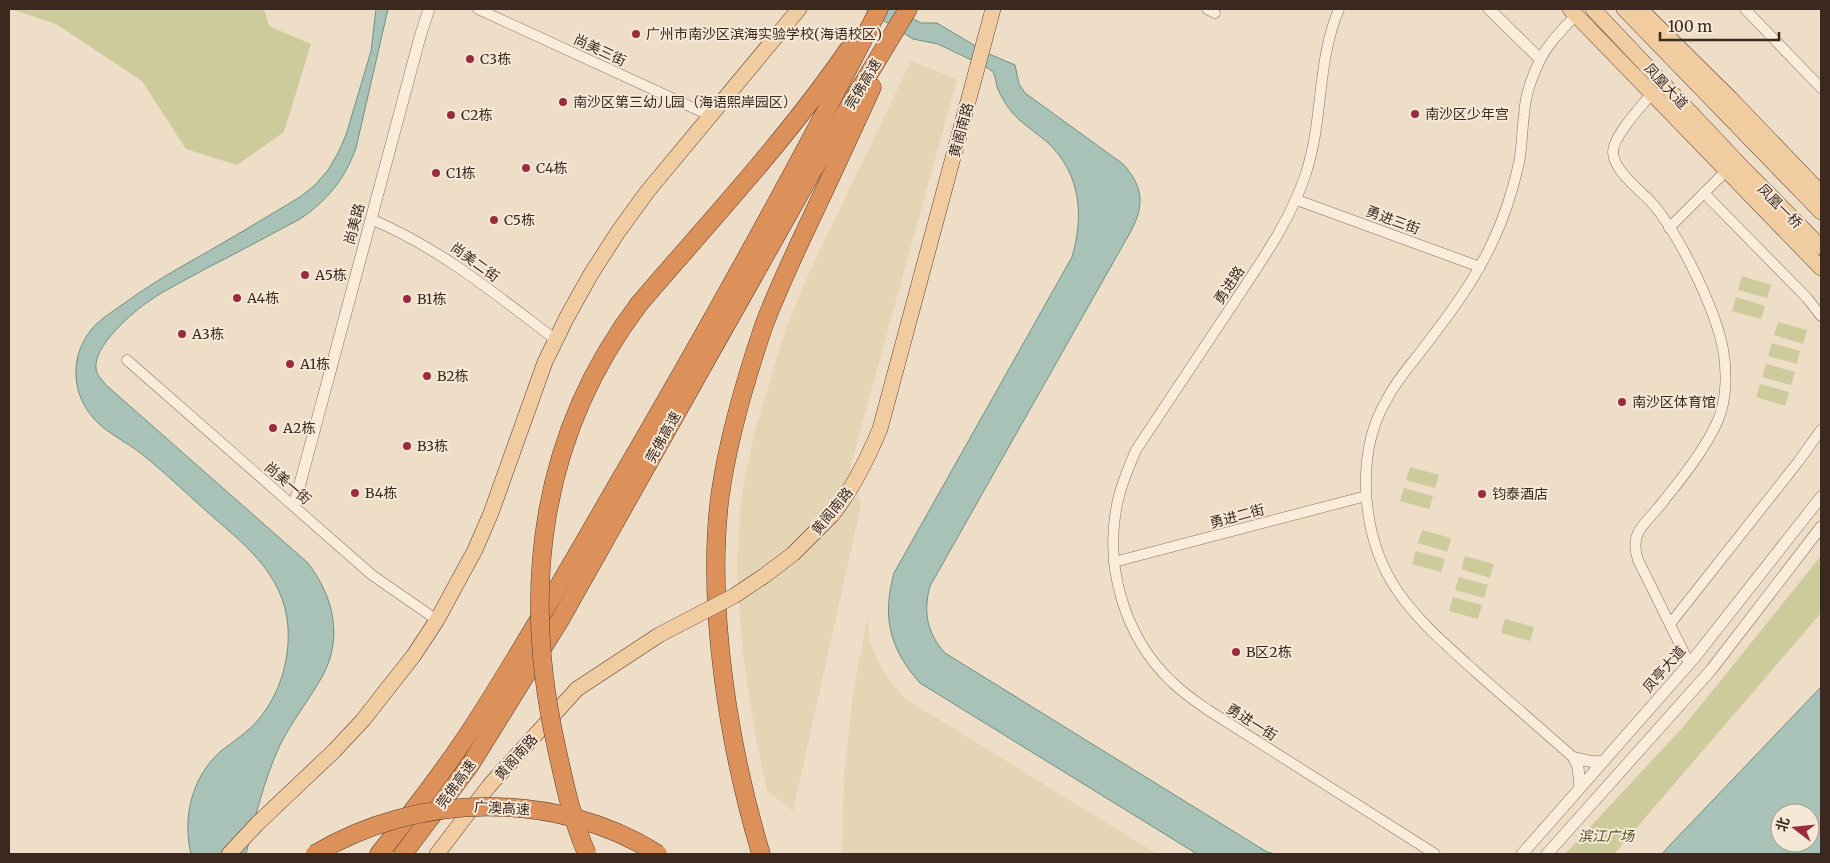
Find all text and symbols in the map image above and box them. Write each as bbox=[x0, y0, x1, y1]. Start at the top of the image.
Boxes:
scale bar bbox=[1660, 10, 1779, 42]
text: 100 m bbox=[1668, 17, 1712, 36]
place label: 广州市南沙区滨海实验学校(海语校区) bbox=[646, 25, 882, 43]
marker: 广州市南沙区滨海实验学校(海语校区) bbox=[630, 28, 642, 40]
street label: 尚美三街 bbox=[571, 30, 629, 70]
place label: C3栋 bbox=[480, 50, 511, 68]
marker: C3栋 bbox=[464, 53, 476, 65]
street label: 莞佛高速 bbox=[841, 55, 885, 113]
street label: 凤凰大道 bbox=[1640, 59, 1692, 113]
place label: 南沙区第三幼儿园（海语熙岸园区） bbox=[573, 93, 797, 111]
marker: 南沙区第三幼儿园（海语熙岸园区） bbox=[557, 96, 569, 108]
street label: 黄阁南路 bbox=[945, 101, 977, 159]
place label: 南沙区少年宫 bbox=[1425, 105, 1509, 123]
place label: C2栋 bbox=[461, 106, 493, 124]
marker: 南沙区少年宫 bbox=[1409, 108, 1421, 120]
marker: C2栋 bbox=[445, 109, 457, 121]
place label: C4栋 bbox=[536, 159, 568, 177]
marker: C4栋 bbox=[520, 162, 532, 174]
place label: C1栋 bbox=[446, 164, 476, 182]
marker: C1栋 bbox=[430, 167, 442, 179]
street label: 凤凰一桥 bbox=[1754, 180, 1806, 232]
street label: 尚美路 bbox=[340, 201, 368, 247]
street label: 勇进三街 bbox=[1364, 202, 1422, 238]
place label: C5栋 bbox=[504, 211, 535, 229]
marker: C5栋 bbox=[488, 214, 500, 226]
street label: 尚美二街 bbox=[447, 238, 503, 286]
street label: 勇进路 bbox=[1210, 263, 1248, 307]
place label: A5栋 bbox=[314, 266, 347, 284]
marker: A5栋 bbox=[299, 269, 311, 281]
place label: A4栋 bbox=[246, 289, 279, 307]
place label: B1栋 bbox=[417, 290, 446, 308]
marker: A4栋 bbox=[231, 292, 243, 304]
marker: B1栋 bbox=[401, 293, 413, 305]
place label: A3栋 bbox=[191, 325, 224, 343]
marker: A3栋 bbox=[176, 328, 188, 340]
place label: A1栋 bbox=[299, 355, 330, 373]
marker: A1栋 bbox=[284, 358, 296, 370]
place label: B2栋 bbox=[437, 367, 469, 385]
marker: B2栋 bbox=[421, 370, 433, 382]
place label: 南沙区体育馆 bbox=[1632, 393, 1716, 411]
marker: 南沙区体育馆 bbox=[1616, 396, 1628, 408]
street label: 莞佛高速 bbox=[642, 408, 684, 466]
place label: A2栋 bbox=[282, 419, 315, 437]
marker: A2栋 bbox=[267, 422, 279, 434]
place label: B3栋 bbox=[417, 437, 448, 455]
marker: B3栋 bbox=[401, 440, 413, 452]
street label: 尚美一街 bbox=[261, 458, 315, 508]
place label: B4栋 bbox=[365, 484, 397, 502]
street label: 黄阁南路 bbox=[807, 484, 857, 538]
place label: 钧泰酒店 bbox=[1492, 485, 1548, 503]
marker: B4栋 bbox=[349, 487, 361, 499]
marker: 钧泰酒店 bbox=[1476, 488, 1488, 500]
street label: 勇进二街 bbox=[1208, 500, 1266, 532]
street label: 凤亭大道 bbox=[1639, 642, 1689, 696]
place label: B区2栋 bbox=[1246, 643, 1292, 661]
marker: B区2栋 bbox=[1230, 646, 1242, 658]
street label: 勇进一街 bbox=[1223, 700, 1281, 744]
street label: 黄阁南路 bbox=[491, 730, 541, 784]
street label: 莞佛高速 bbox=[432, 756, 480, 812]
street label: 广澳高速 bbox=[474, 798, 530, 818]
north arrow bbox=[1770, 803, 1820, 853]
text: 北 bbox=[1772, 815, 1793, 834]
park label: 滨江广场 bbox=[1578, 827, 1635, 845]

